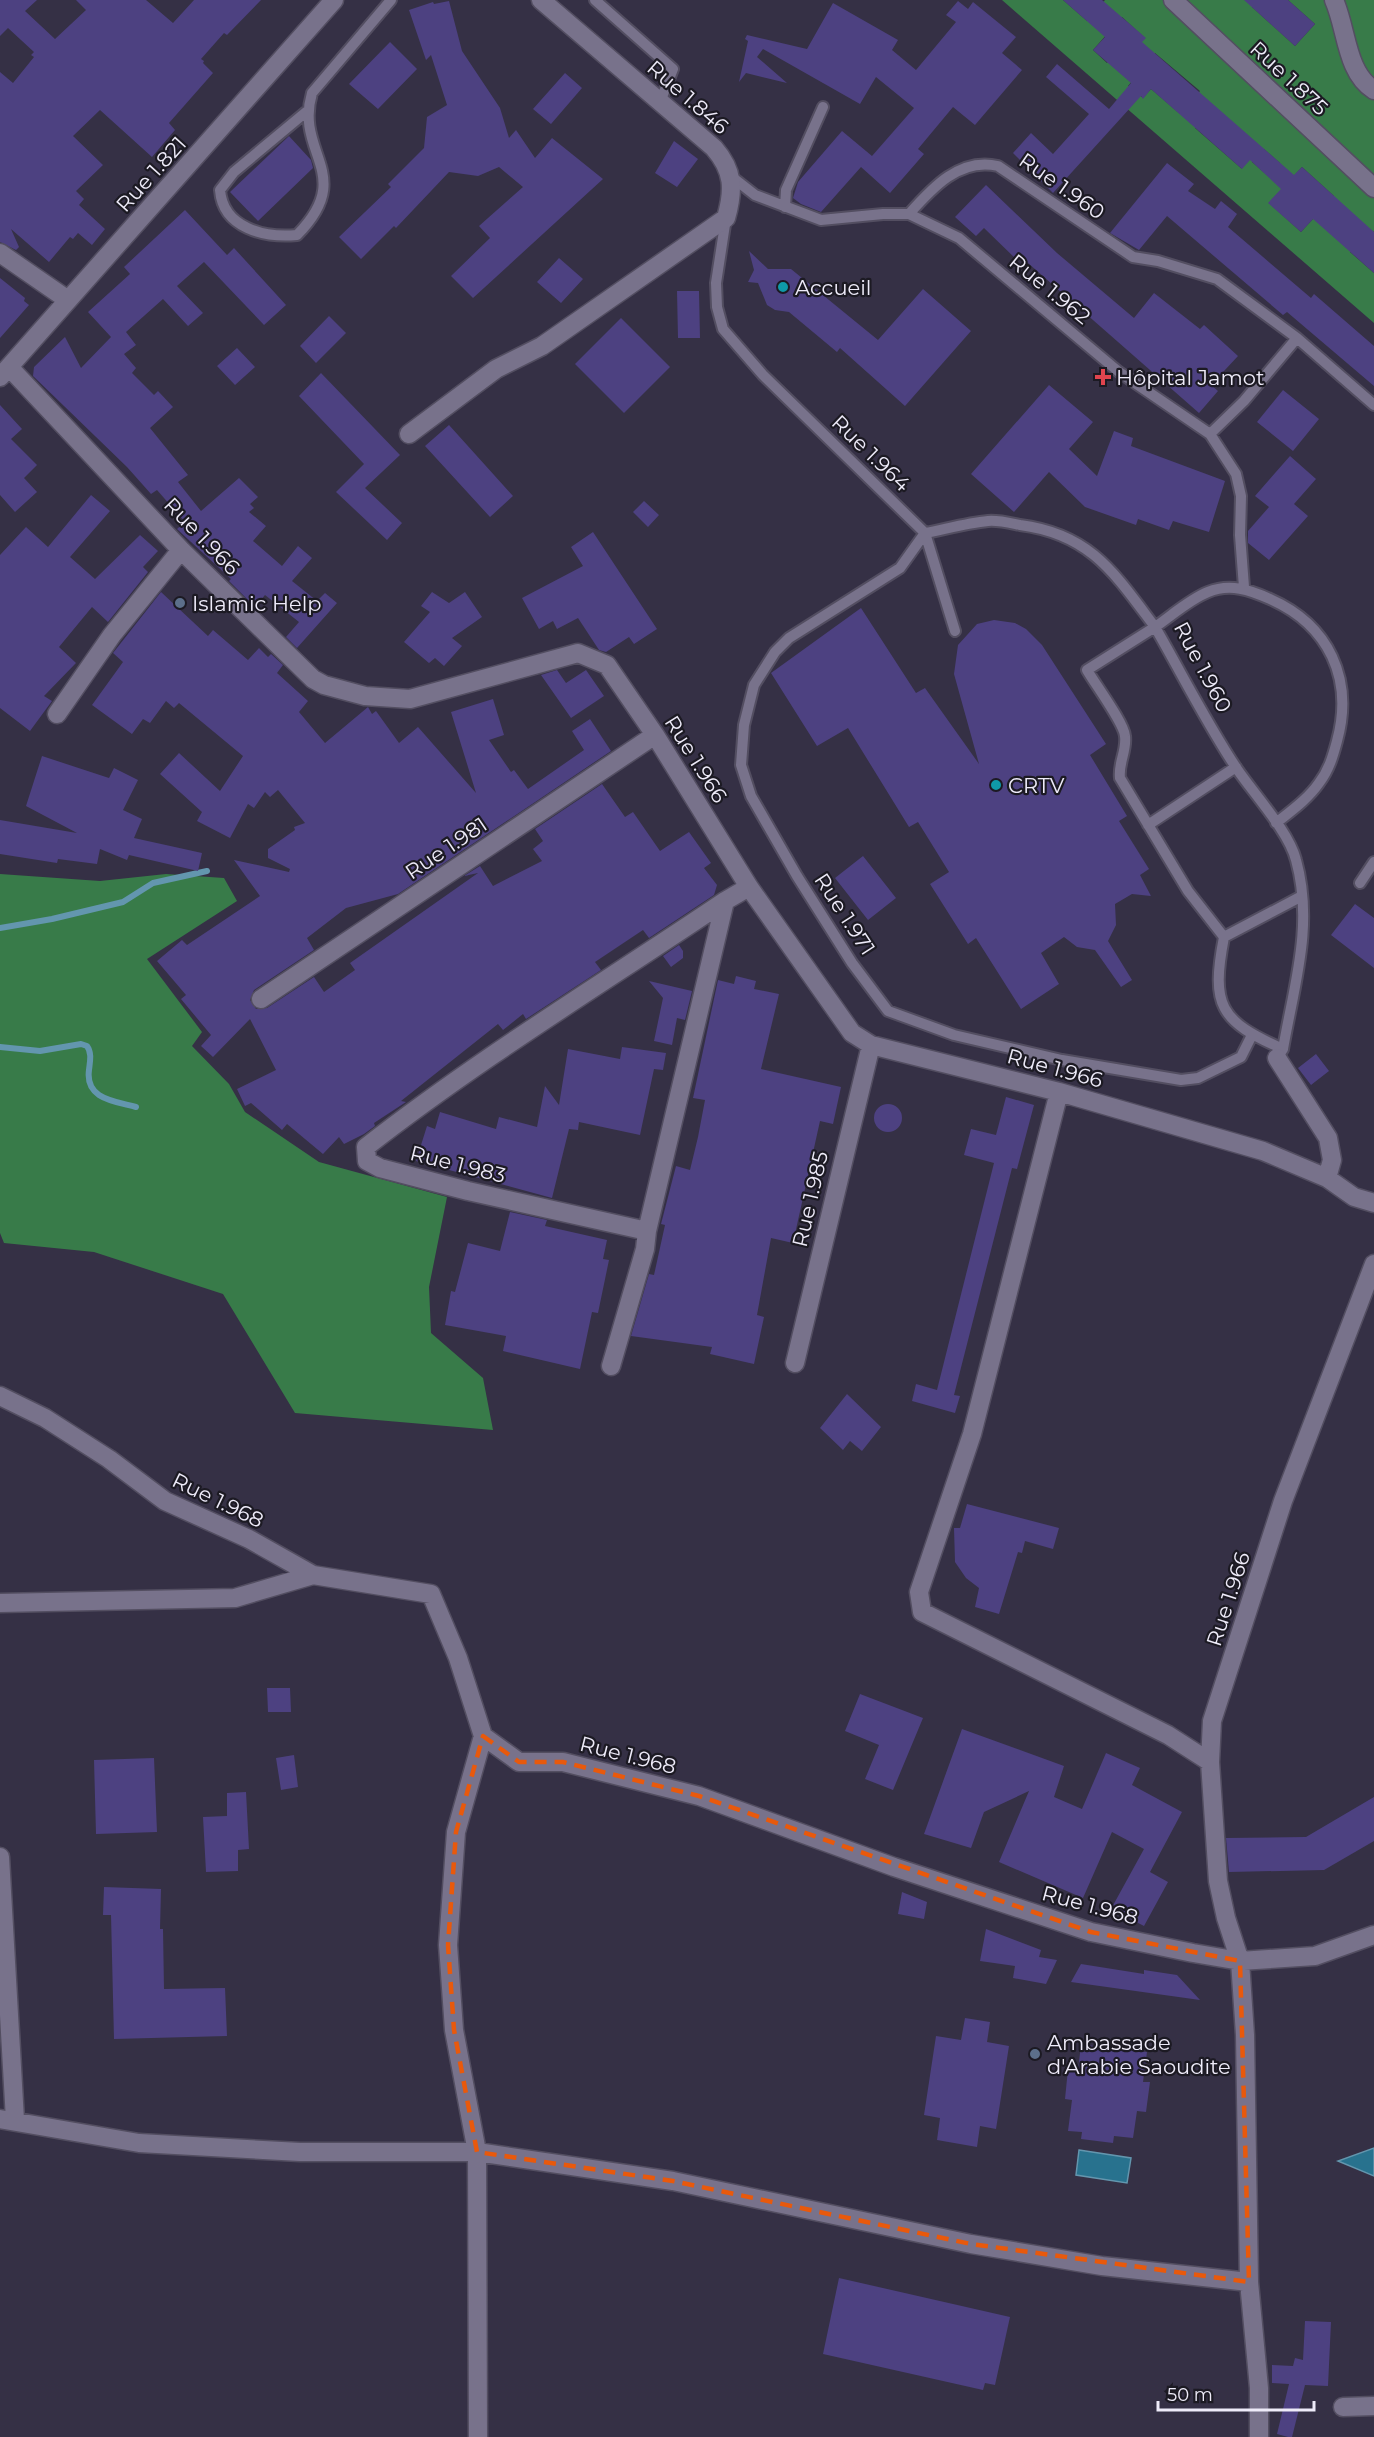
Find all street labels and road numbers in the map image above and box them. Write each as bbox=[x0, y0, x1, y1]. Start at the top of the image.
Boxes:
street label: Rue 1.875 bbox=[1245, 36, 1333, 120]
street label: Rue 1.846 bbox=[642, 55, 734, 139]
street label: Rue 1.821 bbox=[111, 131, 191, 217]
street label: Rue 1.960 bbox=[1014, 147, 1110, 225]
street label: Rue 1.962 bbox=[1004, 249, 1096, 329]
street label: Rue 1.964 bbox=[827, 410, 915, 496]
street label: Rue 1.966 bbox=[159, 492, 245, 580]
street label: Rue 1.960 bbox=[1169, 617, 1237, 717]
street label: Rue 1.966 bbox=[659, 711, 733, 807]
street label: Rue 1.981 bbox=[400, 812, 492, 884]
street label: Rue 1.971 bbox=[809, 868, 881, 960]
street label: Rue 1.966 bbox=[1004, 1043, 1106, 1093]
street label: Rue 1.983 bbox=[408, 1140, 508, 1188]
street label: Rue 1.985 bbox=[787, 1149, 833, 1249]
street label: Rue 1.968 bbox=[168, 1467, 268, 1533]
street label: Rue 1.966 bbox=[1201, 1548, 1255, 1649]
street label: Rue 1.968 bbox=[577, 1731, 679, 1779]
street label: Rue 1.968 bbox=[1039, 1880, 1141, 1930]

